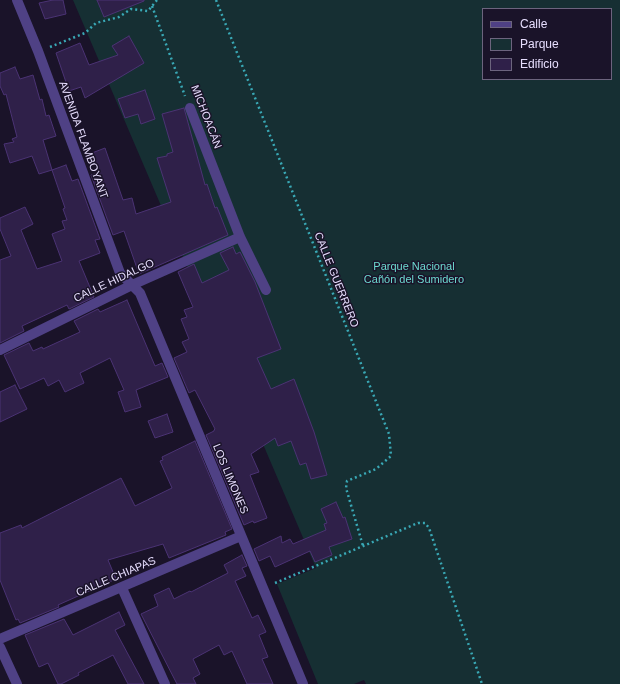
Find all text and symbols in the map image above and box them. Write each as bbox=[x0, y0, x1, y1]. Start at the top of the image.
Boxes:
legend bbox=[482, 8, 612, 80]
text: Calle bbox=[520, 17, 547, 31]
text: Parque bbox=[520, 37, 559, 51]
text: Edificio bbox=[520, 57, 559, 71]
street label: AVENIDA FLAMBOYANT bbox=[56, 79, 110, 201]
street label: MICHOACÁN bbox=[188, 83, 224, 151]
street label: CALLE GUERRERO bbox=[311, 230, 361, 330]
street label: CALLE HIDALGO bbox=[72, 257, 156, 305]
park label: Parque Nacional Cañón del Sumidero bbox=[364, 260, 464, 286]
street label: LOS LIMONES bbox=[209, 442, 251, 516]
street label: CALLE CHIAPAS bbox=[74, 554, 158, 600]

